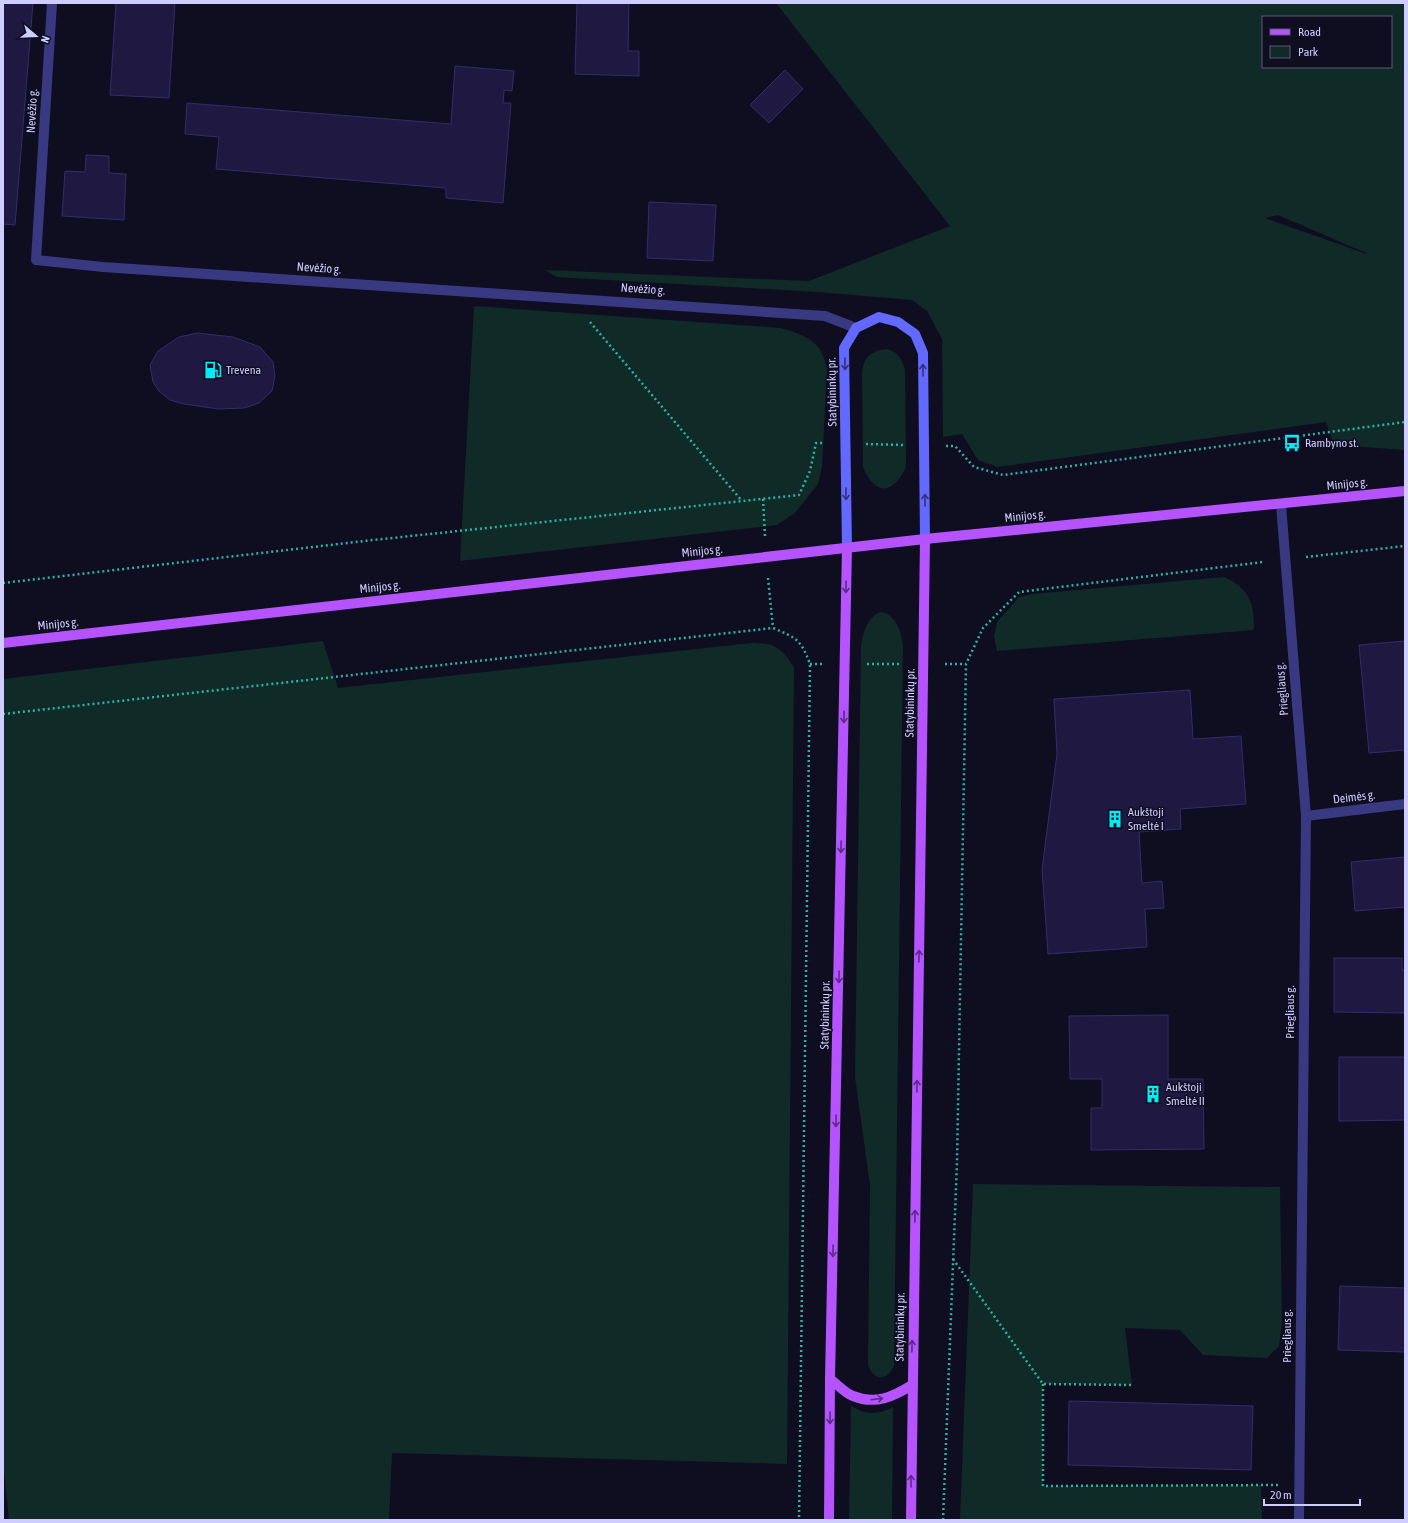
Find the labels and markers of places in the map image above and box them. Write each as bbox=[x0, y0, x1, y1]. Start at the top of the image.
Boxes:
fuel station icon: Trevena bbox=[203, 360, 223, 380]
place label: Trevena bbox=[226, 363, 261, 377]
bus stop icon: Rambyno st. bbox=[1282, 433, 1302, 453]
place label: Rambyno st. bbox=[1305, 436, 1359, 450]
place label: Aukštoji Smeltė I bbox=[1128, 805, 1164, 833]
building icon: Aukštoji Smeltė I bbox=[1105, 809, 1125, 829]
place label: Aukštoji Smeltė II bbox=[1166, 1080, 1205, 1108]
building icon: Aukštoji Smeltė II bbox=[1143, 1084, 1163, 1104]

